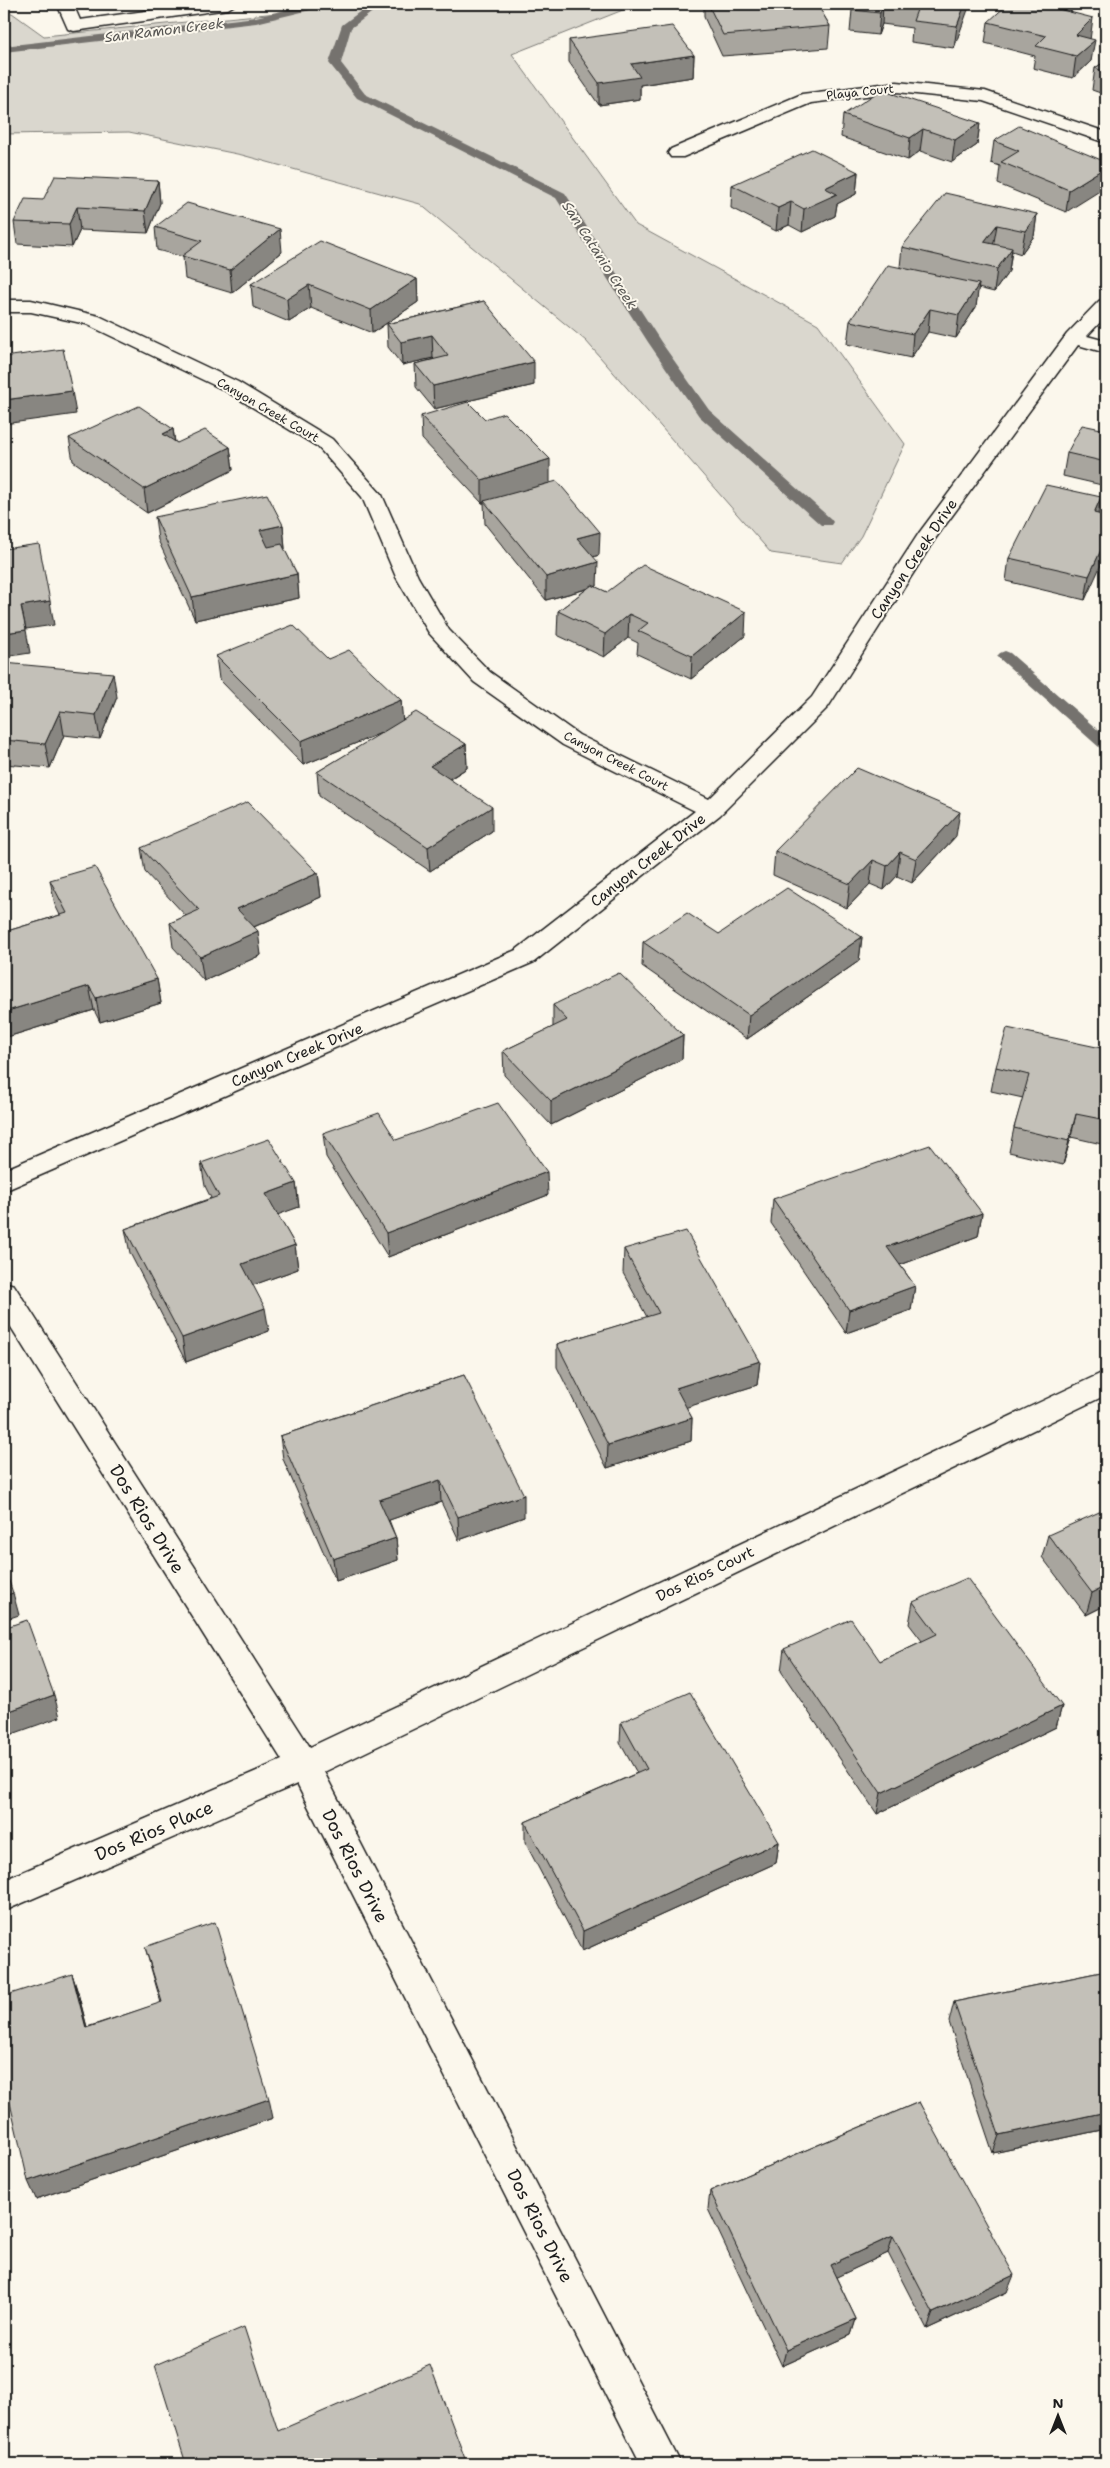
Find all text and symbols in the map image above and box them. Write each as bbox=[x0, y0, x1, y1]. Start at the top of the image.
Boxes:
water label: San Ramon Creek bbox=[103, 14, 225, 46]
street label: Playa Court bbox=[825, 80, 895, 104]
water label: San Catanio Creek bbox=[558, 198, 642, 312]
street label: Canyon Creek Court bbox=[214, 374, 322, 446]
street label: Canyon Creek Drive bbox=[866, 495, 962, 623]
street label: Canyon Creek Court bbox=[561, 728, 671, 794]
street label: Canyon Creek Drive bbox=[586, 809, 710, 911]
street label: Canyon Creek Drive bbox=[228, 1018, 366, 1092]
street label: Dos Rios Drive bbox=[104, 1460, 190, 1578]
street label: Dos Rios Court bbox=[653, 1542, 757, 1606]
street label: Dos Rios Place bbox=[91, 1795, 217, 1867]
street label: Dos Rios Drive bbox=[316, 1805, 394, 1927]
street label: Dos Rios Drive bbox=[501, 2165, 579, 2287]
north arrow bbox=[1032, 2390, 1082, 2440]
text: N bbox=[1052, 2394, 1064, 2412]

